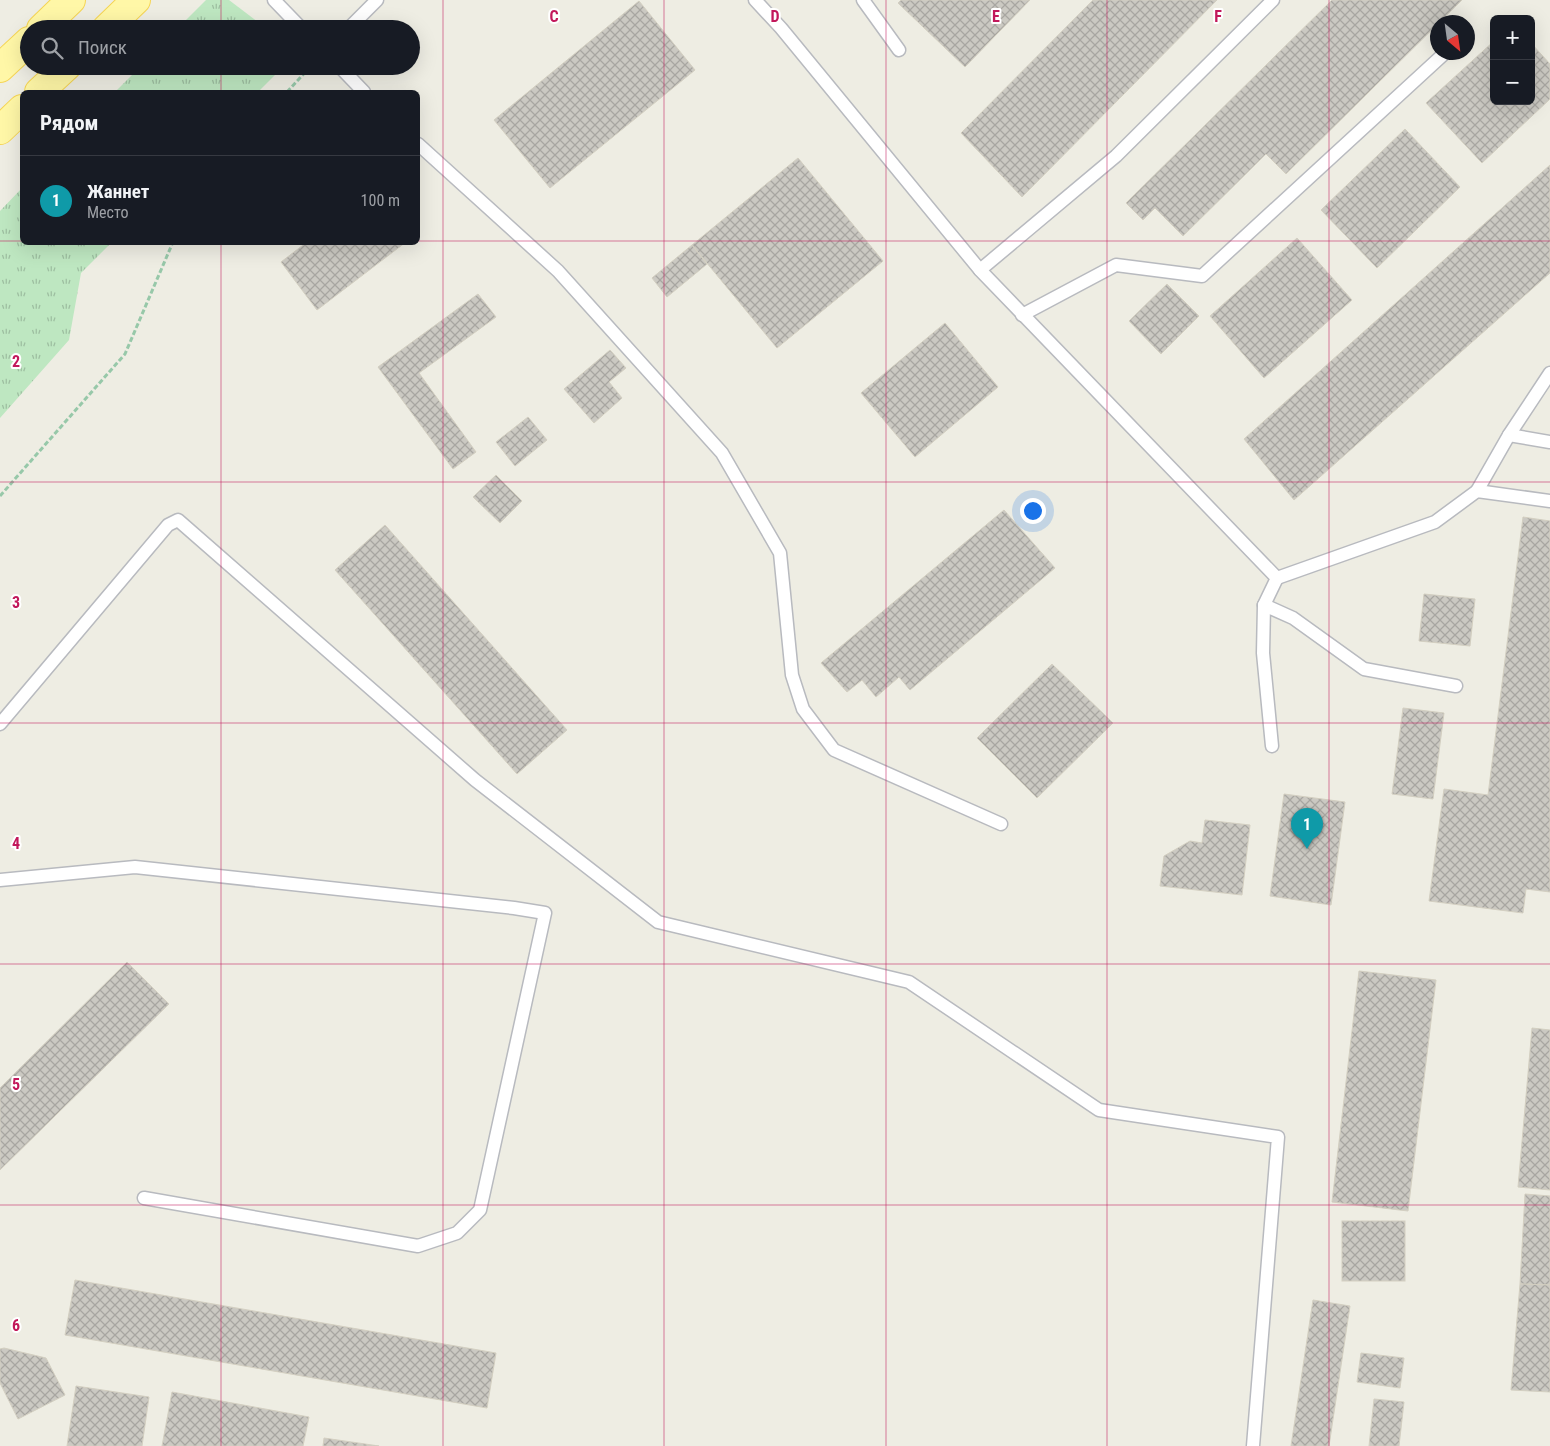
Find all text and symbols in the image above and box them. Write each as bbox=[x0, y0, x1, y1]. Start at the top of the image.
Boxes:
text: C bbox=[549, 7, 559, 26]
text: D bbox=[770, 7, 780, 26]
text: E bbox=[992, 7, 1000, 26]
text: F bbox=[1214, 7, 1222, 26]
north arrow bbox=[1430, 15, 1475, 60]
map controls bbox=[1490, 15, 1535, 105]
button: + bbox=[1490, 15, 1535, 60]
search box bbox=[20, 20, 420, 75]
icon: search bbox=[38, 34, 66, 62]
text: Поиск bbox=[78, 36, 127, 59]
button: − bbox=[1490, 60, 1535, 105]
text: Рядом bbox=[40, 111, 99, 135]
text: Жаннет bbox=[87, 180, 149, 203]
text: 1 bbox=[52, 191, 60, 210]
text: 100 m bbox=[361, 191, 400, 210]
text: Место bbox=[87, 203, 128, 222]
text: 2 bbox=[12, 352, 20, 371]
your location bbox=[1020, 498, 1046, 524]
text: 3 bbox=[12, 593, 20, 612]
pin: 1 bbox=[1291, 808, 1323, 849]
text: 4 bbox=[12, 834, 20, 853]
text: 5 bbox=[12, 1075, 20, 1094]
text: 6 bbox=[12, 1316, 20, 1335]

